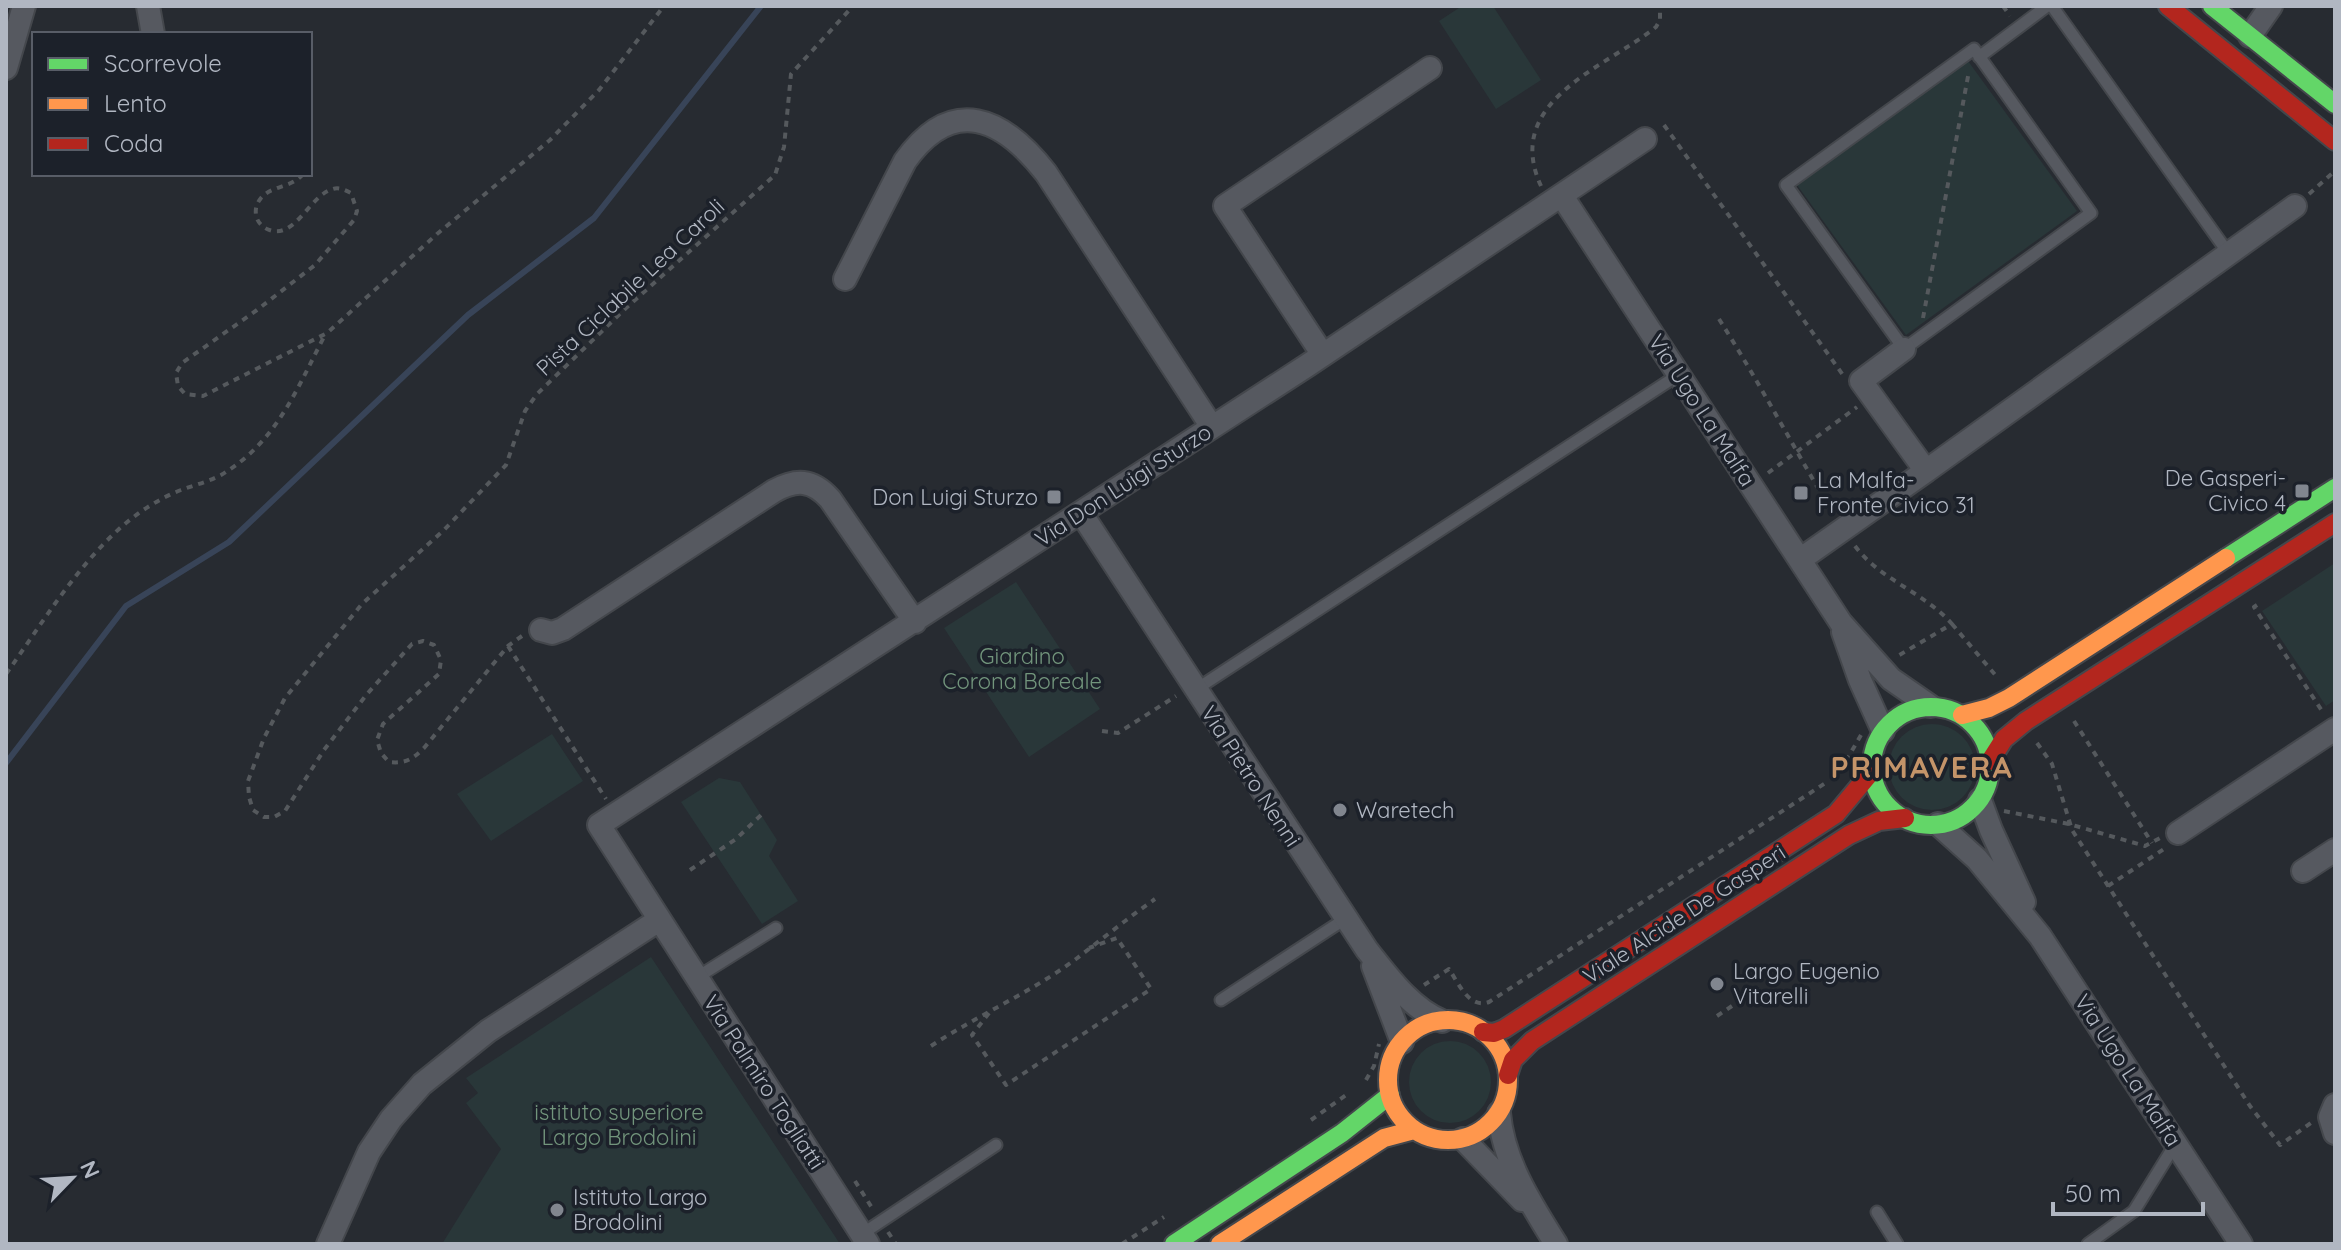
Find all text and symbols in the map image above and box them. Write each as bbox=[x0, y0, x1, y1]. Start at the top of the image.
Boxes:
legend bbox=[32, 32, 312, 176]
text: Scorrevole bbox=[104, 48, 222, 78]
text: Lento bbox=[104, 88, 167, 118]
text: Coda bbox=[104, 128, 163, 158]
street label: Pista Ciclabile Lea Caroli bbox=[530, 192, 730, 382]
street label: Via Ugo La Malfa bbox=[1642, 329, 1762, 491]
street label: Via Don Luigi Sturzo bbox=[1030, 418, 1216, 552]
place label: De Gasperi- Civico 4 bbox=[2165, 464, 2286, 517]
place label: La Malfa- Fronte Civico 31 bbox=[1817, 466, 1975, 519]
marker: De Gasperi- Civico 4 bbox=[2293, 482, 2311, 500]
place label: Don Luigi Sturzo bbox=[872, 483, 1038, 511]
marker: La Malfa- Fronte Civico 31 bbox=[1792, 484, 1810, 502]
marker: Don Luigi Sturzo bbox=[1045, 488, 1063, 506]
park label: Giardino Corona Boreale bbox=[942, 642, 1102, 695]
street label: Via Pietro Nenni bbox=[1195, 700, 1307, 852]
district label: PRIMAVERA bbox=[1830, 748, 2014, 786]
place label: Waretech bbox=[1356, 796, 1454, 824]
marker: Waretech bbox=[1331, 801, 1349, 819]
street label: Viale Alcide De Gasperi bbox=[1578, 838, 1790, 990]
place label: Largo Eugenio Vitarelli bbox=[1733, 957, 1880, 1010]
marker: Largo Eugenio Vitarelli bbox=[1708, 975, 1726, 993]
street label: Via Palmiro Togliatti bbox=[697, 989, 831, 1175]
street label: Via Ugo La Malfa bbox=[2068, 989, 2188, 1151]
park label: istituto superiore Largo Brodolini bbox=[534, 1098, 704, 1151]
north arrow bbox=[32, 1138, 112, 1218]
text: N bbox=[74, 1156, 106, 1183]
scale bar bbox=[2053, 1166, 2203, 1216]
text: 50 m bbox=[2065, 1178, 2121, 1208]
place label: Istituto Largo Brodolini bbox=[573, 1183, 707, 1236]
marker: Istituto Largo Brodolini bbox=[548, 1201, 566, 1219]

